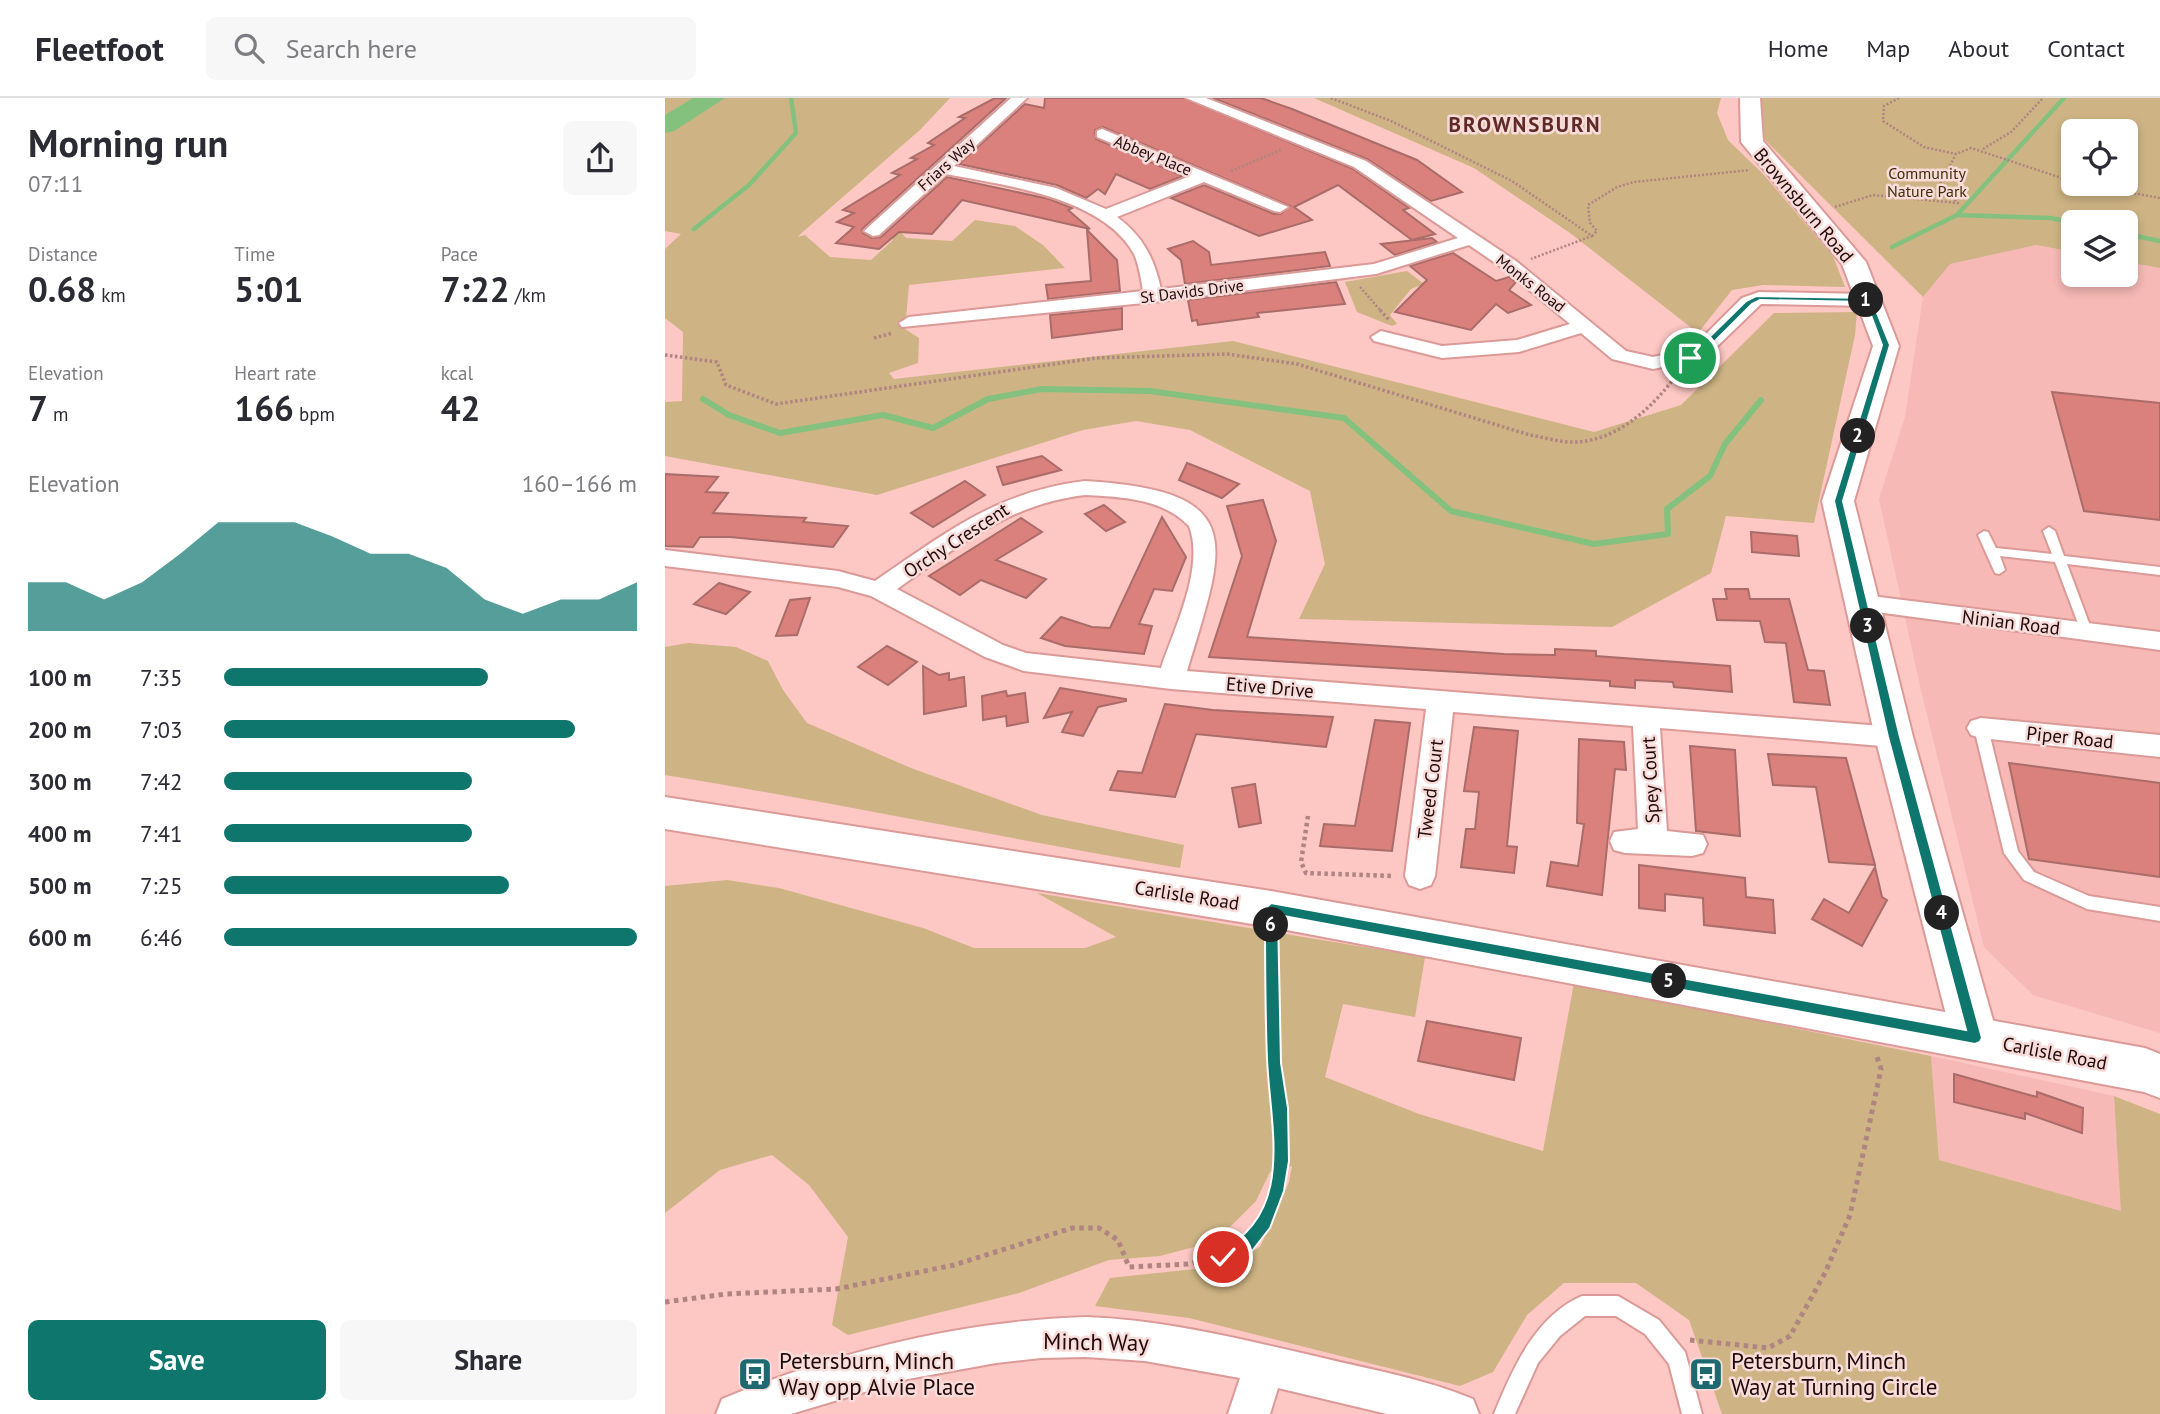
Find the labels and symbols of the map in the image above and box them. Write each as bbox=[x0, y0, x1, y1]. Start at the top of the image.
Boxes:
district label: BROWNSBURN bbox=[1449, 111, 1601, 138]
street label: Abbey Place bbox=[1111, 130, 1195, 180]
street label: Friars Way bbox=[913, 133, 979, 195]
street label: Brownsburn Road bbox=[1749, 143, 1859, 267]
park label: Community Nature Park bbox=[1887, 163, 1967, 201]
street label: Monks Road bbox=[1492, 250, 1570, 316]
street label: St Davids Drive bbox=[1139, 275, 1245, 307]
pin: 1 bbox=[1849, 282, 1883, 318]
pin bbox=[1660, 328, 1720, 388]
pin: 2 bbox=[1841, 418, 1875, 454]
street label: Orchy Crescent bbox=[899, 497, 1014, 583]
street label: Ninian Road bbox=[1961, 604, 2061, 640]
pin: 3 bbox=[1851, 608, 1885, 644]
street label: Etive Drive bbox=[1225, 671, 1315, 703]
street label: Piper Road bbox=[2025, 720, 2115, 754]
street label: Spey Court bbox=[1636, 735, 1664, 824]
street label: Tweed Court bbox=[1412, 737, 1448, 840]
street label: Carlisle Road bbox=[1133, 875, 1241, 915]
pin: 4 bbox=[1925, 896, 1959, 930]
pin: 6 bbox=[1253, 908, 1289, 942]
pin: 5 bbox=[1651, 964, 1686, 998]
street label: Carlisle Road bbox=[2001, 1031, 2109, 1075]
pin bbox=[1193, 1227, 1253, 1287]
street label: Minch Way bbox=[1043, 1326, 1149, 1357]
place label: Petersburn, Minch Way opp Alvie Place bbox=[779, 1346, 975, 1401]
place label: Petersburn, Minch Way at Turning Circle bbox=[1731, 1346, 1937, 1401]
bus stop icon: Petersburn, Minch Way opp Alvie Place bbox=[736, 1355, 774, 1393]
bus stop icon: Petersburn, Minch Way at Turning Circle bbox=[1687, 1355, 1725, 1393]

